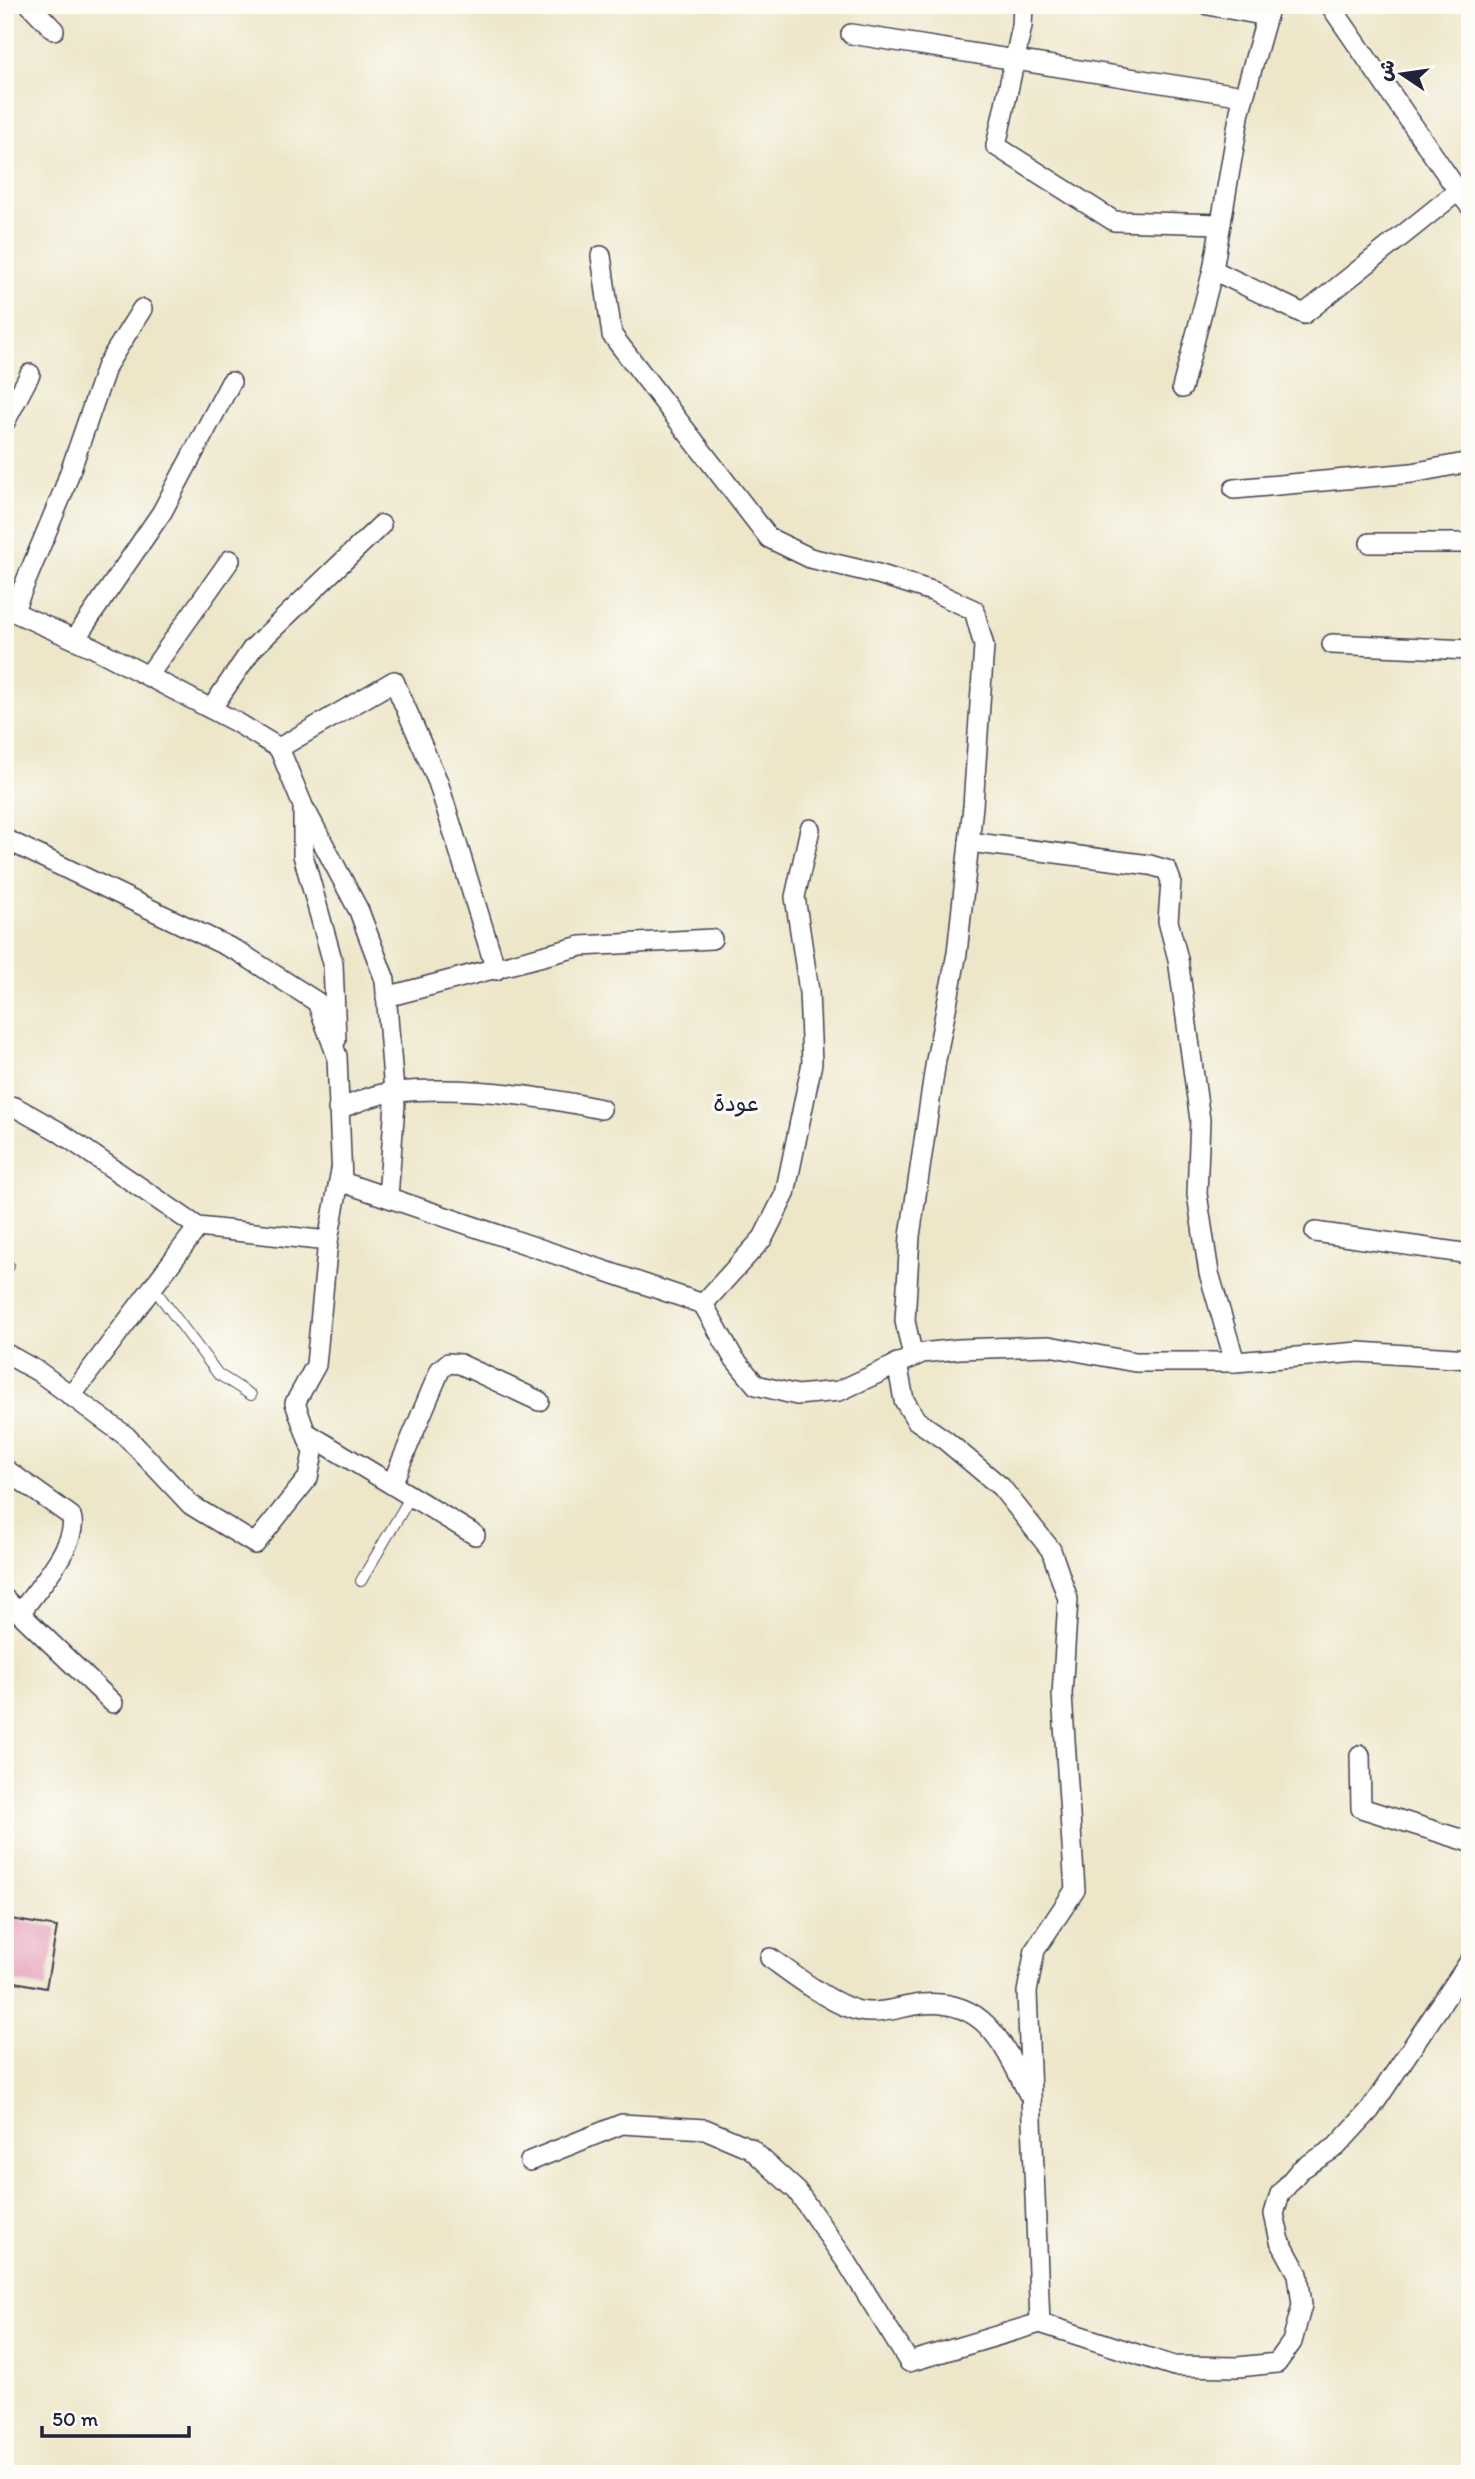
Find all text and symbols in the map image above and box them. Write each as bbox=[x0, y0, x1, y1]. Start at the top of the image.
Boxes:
north arrow bbox=[1366, 38, 1436, 108]
text: ش bbox=[1372, 57, 1400, 83]
district label: عودة bbox=[713, 1089, 759, 1117]
scale bar bbox=[42, 2395, 189, 2439]
text: 50 m bbox=[52, 2406, 99, 2431]

